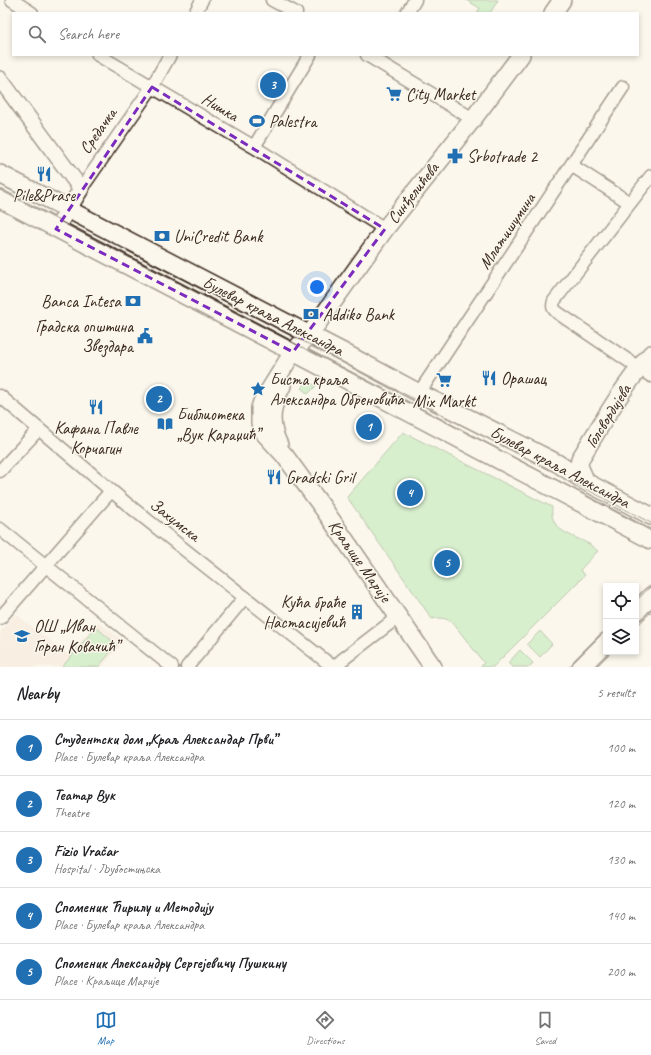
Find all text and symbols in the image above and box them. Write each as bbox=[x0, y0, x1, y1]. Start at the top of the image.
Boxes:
search box bbox=[12, 12, 639, 56]
icon: search bbox=[26, 23, 48, 45]
text: Search here bbox=[58, 25, 119, 44]
pin: 3 bbox=[260, 70, 286, 100]
place label: City Market bbox=[406, 84, 478, 105]
supermarket icon: City Market bbox=[385, 85, 403, 103]
street label: Нишка bbox=[198, 88, 243, 127]
street label: Средачка bbox=[75, 102, 122, 158]
place label: Palestra bbox=[269, 111, 319, 132]
sports icon: Palestra bbox=[248, 112, 266, 130]
place label: Srbotrade 2 bbox=[467, 146, 538, 167]
pharmacy icon: Srbotrade 2 bbox=[446, 147, 464, 165]
street label: Синђелићева bbox=[383, 157, 444, 228]
restaurant icon: Pile&Prase bbox=[35, 165, 53, 183]
place label: Pile&Prase bbox=[13, 185, 76, 206]
street label: Млатишумина bbox=[474, 188, 541, 273]
place label: UniCredit Bank bbox=[174, 226, 264, 247]
bank icon: UniCredit Bank bbox=[153, 227, 171, 245]
street label: Булевар краља Александра bbox=[199, 271, 348, 361]
your location bbox=[307, 277, 327, 297]
place label: Banca Intesa bbox=[41, 291, 123, 312]
bank icon: Banca Intesa bbox=[124, 292, 142, 310]
place label: Addiko Bank bbox=[323, 304, 396, 325]
bank icon: Addiko Bank bbox=[302, 305, 320, 323]
place label: Градска општина Звездара bbox=[35, 316, 135, 358]
public building icon: Градска општина Звездара bbox=[136, 327, 154, 345]
place label: Орашац bbox=[501, 368, 547, 389]
place label: Биста краља Александра Обреновића bbox=[270, 369, 405, 410]
restaurant icon: Орашац bbox=[480, 369, 498, 387]
supermarket icon: Mix Markt bbox=[435, 371, 453, 389]
street label: Голсвордијева bbox=[580, 379, 636, 452]
place icon: Биста краља Александра Обреновића bbox=[249, 380, 267, 398]
pin: 2 bbox=[146, 384, 172, 414]
place label: Mix Markt bbox=[413, 391, 478, 412]
restaurant icon: Кафана Павле Корчагин bbox=[87, 398, 105, 416]
place label: Библиотека „Вук Караџић” bbox=[177, 404, 264, 445]
pin: 1 bbox=[356, 412, 382, 442]
library icon: Библиотека „Вук Караџић” bbox=[156, 415, 174, 433]
place label: Кафана Павле Корчагин bbox=[54, 418, 139, 459]
street label: Булевар краља Александра bbox=[487, 421, 635, 513]
place label: Gradski Gril bbox=[286, 467, 357, 488]
restaurant icon: Gradski Gril bbox=[265, 468, 283, 486]
pin: 4 bbox=[397, 478, 423, 508]
street label: Захумска bbox=[146, 494, 206, 547]
street label: Краљице Марије bbox=[324, 516, 397, 607]
pin: 5 bbox=[434, 548, 460, 578]
map controls bbox=[603, 583, 639, 655]
button: locate bbox=[603, 583, 639, 619]
place label: Кућа браће Настасијевић bbox=[263, 592, 346, 633]
building icon: Кућа браће Настасијевић bbox=[348, 603, 366, 621]
place label: ОШ „Иван Горан Ковачић” bbox=[34, 616, 124, 657]
button: layers bbox=[603, 619, 639, 655]
school or university icon: ОШ „Иван Горан Ковачић” bbox=[13, 627, 31, 645]
text: Nearby bbox=[16, 683, 59, 704]
text: 5 results bbox=[597, 685, 635, 701]
text: Студентски дом „Краљ Александар Први” bbox=[54, 730, 277, 749]
text: 1 bbox=[26, 740, 32, 756]
text: 100 m bbox=[607, 740, 635, 756]
text: Place · Булевар краља Александра bbox=[54, 749, 204, 765]
text: Театар Вук bbox=[54, 786, 115, 805]
text: 2 bbox=[26, 796, 32, 812]
text: 120 m bbox=[607, 796, 635, 812]
text: Theatre bbox=[54, 805, 89, 821]
text: Fizio Vračar bbox=[54, 842, 118, 861]
text: 3 bbox=[26, 852, 32, 868]
text: 130 m bbox=[607, 852, 635, 868]
text: Hospital · Љубостињска bbox=[54, 861, 160, 877]
text: Споменик Ћирилу и Методију bbox=[54, 898, 213, 917]
text: 4 bbox=[26, 908, 32, 924]
text: 140 m bbox=[607, 908, 635, 924]
text: Place · Булевар краља Александра bbox=[54, 917, 204, 933]
text: Споменик Александру Сергејевичу Пушкину bbox=[54, 954, 286, 973]
text: 5 bbox=[26, 964, 32, 980]
text: 200 m bbox=[607, 964, 635, 980]
text: Place · Краљице Марије bbox=[54, 973, 159, 989]
tab: Map bbox=[95, 1009, 117, 1047]
tab: Directions bbox=[306, 1009, 345, 1047]
tab: Saved bbox=[534, 1009, 556, 1047]

